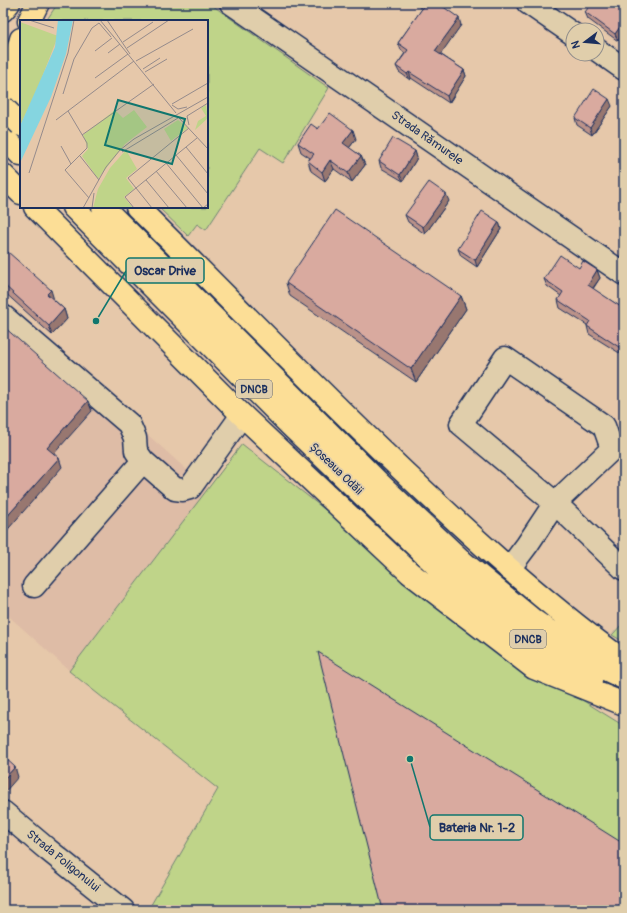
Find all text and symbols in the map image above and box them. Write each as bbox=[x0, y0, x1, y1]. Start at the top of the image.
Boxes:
inset map bbox=[20, 20, 208, 208]
north arrow bbox=[565, 22, 605, 62]
text: N bbox=[568, 39, 583, 50]
street label: Strada Rămurele bbox=[388, 108, 466, 168]
callout: Oscar Drive bbox=[126, 258, 204, 283]
text: Oscar Drive bbox=[134, 263, 197, 279]
road number: DNCB bbox=[236, 380, 272, 398]
street label: Șoseaua Odăii bbox=[306, 440, 366, 498]
road number: DNCB bbox=[510, 630, 546, 648]
callout: Bateria Nr. 1-2 bbox=[430, 815, 523, 840]
text: Bateria Nr. 1-2 bbox=[439, 820, 515, 836]
street label: Strada Poligonului bbox=[23, 827, 103, 895]

